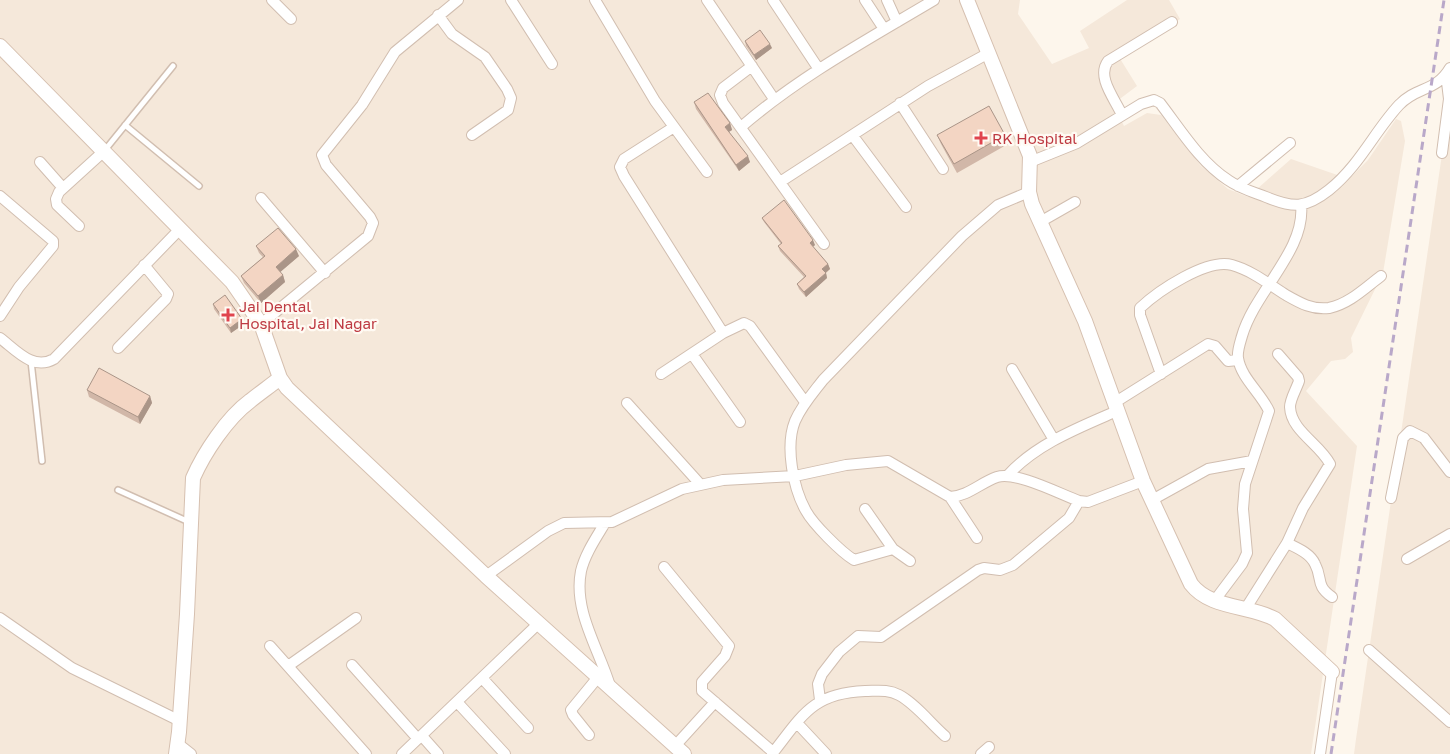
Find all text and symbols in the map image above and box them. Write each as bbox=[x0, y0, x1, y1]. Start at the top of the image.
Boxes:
place label: RK Hospital bbox=[992, 129, 1077, 147]
marker: RK Hospital bbox=[974, 131, 988, 145]
place label: Jai Dental Hospital, Jai Nagar bbox=[239, 297, 377, 332]
marker: Jai Dental Hospital, Jai Nagar bbox=[221, 308, 235, 322]

